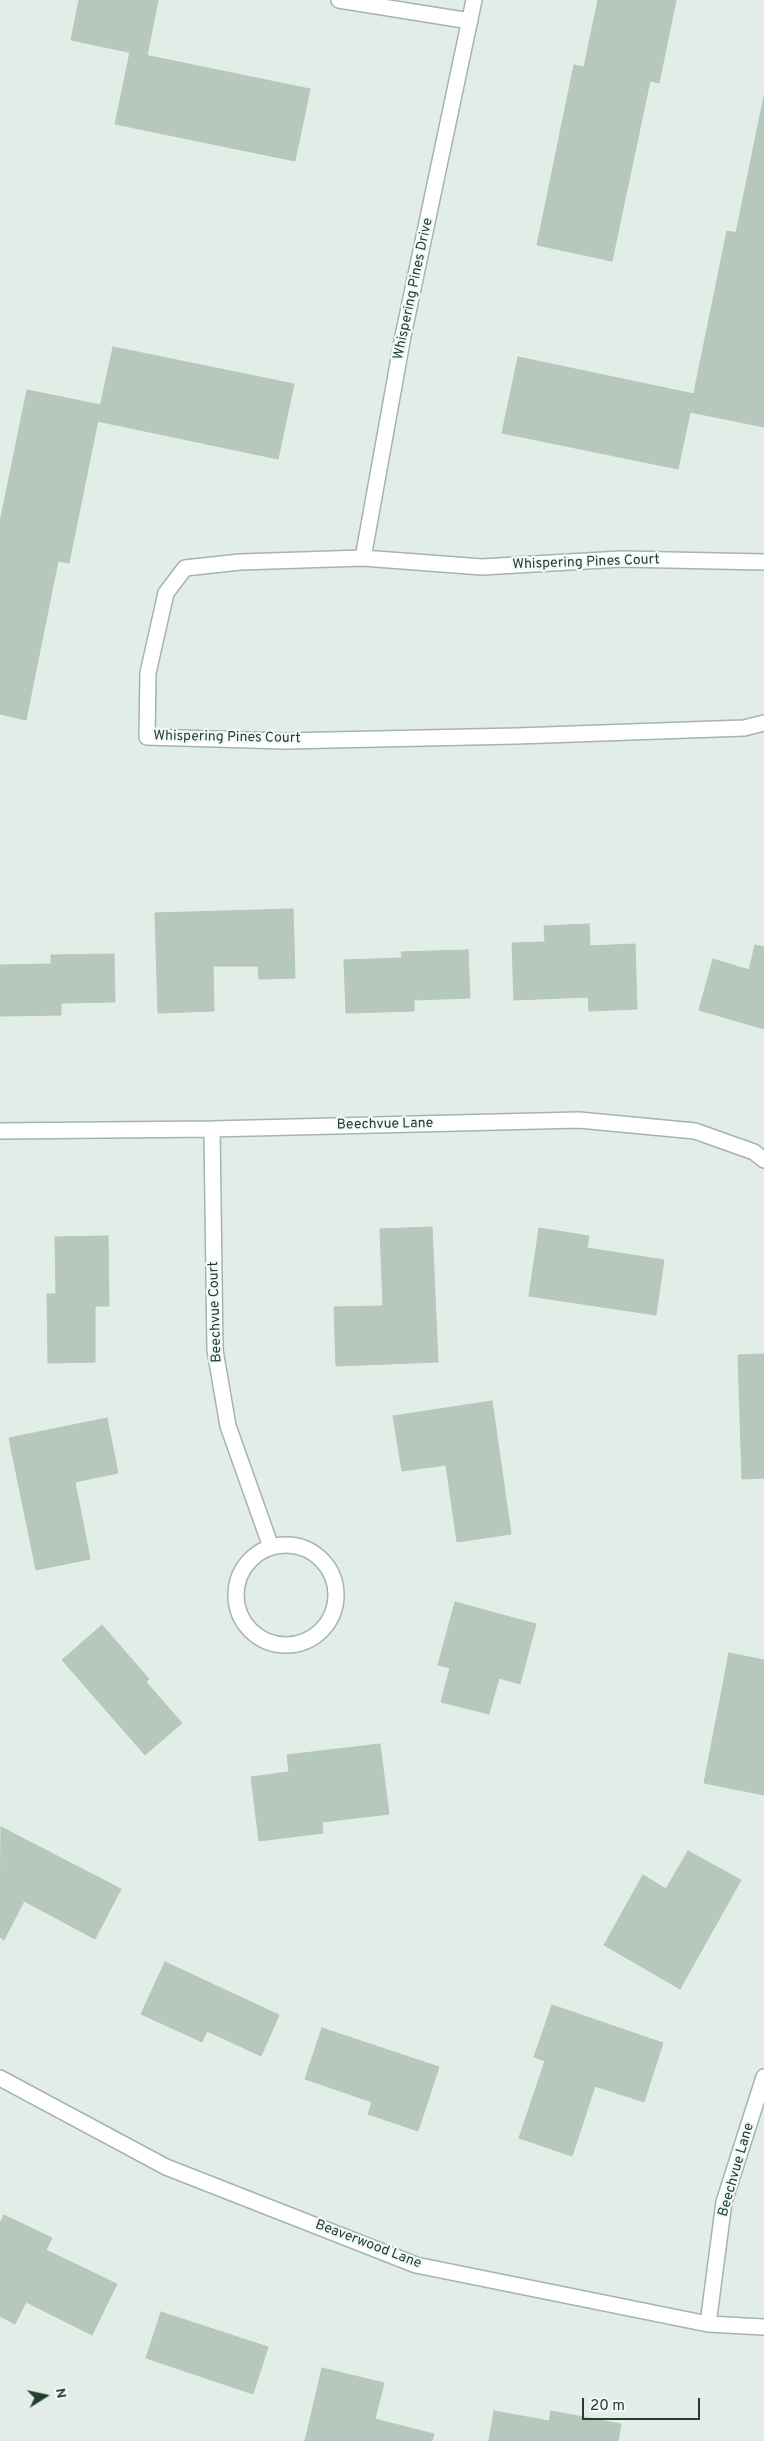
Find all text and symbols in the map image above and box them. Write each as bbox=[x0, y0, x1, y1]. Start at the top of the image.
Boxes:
street label: Whispering Pines Drive bbox=[391, 217, 437, 361]
street label: Whispering Pines Court bbox=[512, 552, 660, 574]
street label: Whispering Pines Court bbox=[153, 728, 301, 748]
street label: Beechvue Lane bbox=[337, 1116, 433, 1134]
street label: Beechvue Court bbox=[206, 1261, 226, 1363]
street label: Beechvue Lane bbox=[716, 2121, 758, 2219]
street label: Beaverwood Lane bbox=[313, 2217, 423, 2273]
north arrow bbox=[20, 2371, 70, 2421]
text: N bbox=[51, 2387, 70, 2400]
scale bar bbox=[584, 2388, 702, 2420]
text: 20 m bbox=[590, 2397, 625, 2416]

